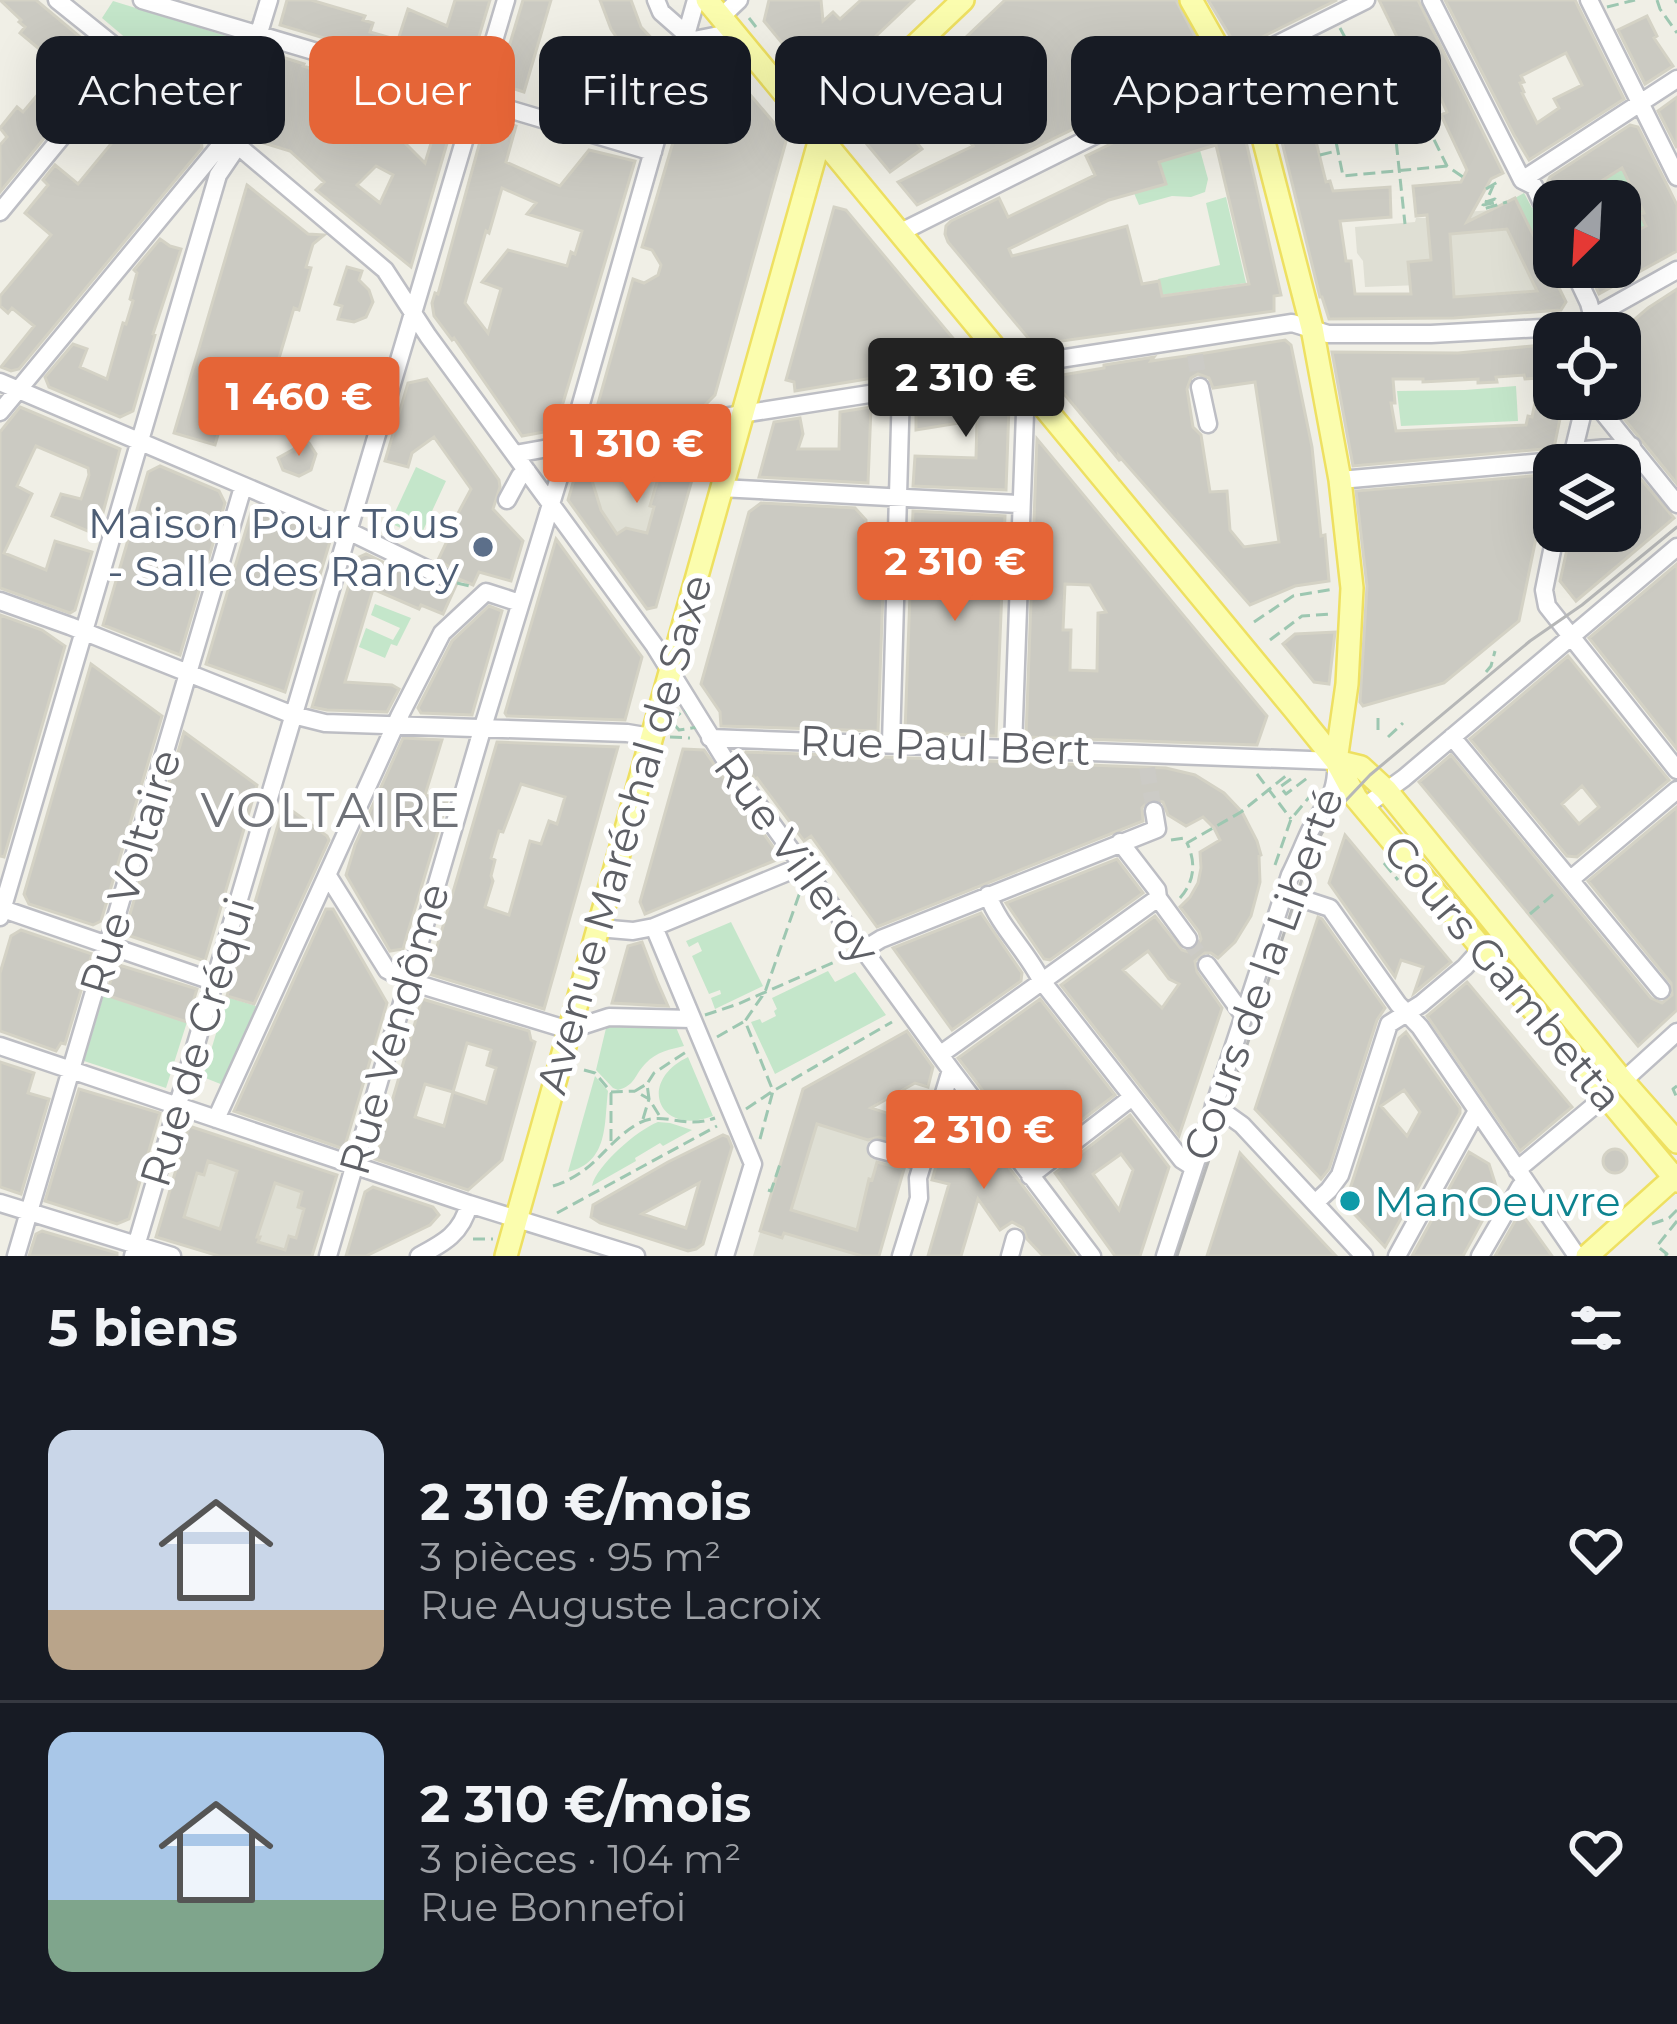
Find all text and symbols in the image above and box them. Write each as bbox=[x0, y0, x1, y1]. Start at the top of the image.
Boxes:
chip: Acheter bbox=[36, 36, 285, 144]
chip: Louer bbox=[309, 36, 515, 144]
chip: Filtres bbox=[539, 36, 751, 144]
chip: Nouveau bbox=[775, 36, 1047, 144]
chip: Appartement bbox=[1071, 36, 1441, 144]
north arrow bbox=[1533, 180, 1641, 288]
map controls bbox=[1533, 180, 1641, 552]
button: locate bbox=[1533, 312, 1641, 420]
pin: 2 310 € bbox=[855, 338, 1077, 440]
text: 2 310 € bbox=[895, 353, 1037, 401]
pin: 1 460 € bbox=[188, 357, 410, 459]
text: 1 460 € bbox=[225, 372, 373, 420]
pin: 1 310 € bbox=[526, 404, 748, 506]
text: 1 310 € bbox=[570, 419, 704, 467]
button: layers bbox=[1533, 444, 1641, 552]
place label: Maison Pour Tous - Salle des Rancy bbox=[88, 497, 459, 597]
pin: 2 310 € bbox=[844, 522, 1066, 624]
marker: Maison Pour Tous - Salle des Rancy bbox=[470, 534, 496, 560]
text: 2 310 € bbox=[884, 537, 1026, 585]
street label: Avenue Maréchal de Saxe bbox=[525, 569, 723, 1099]
street label: Rue Paul Bert bbox=[799, 714, 1091, 776]
street label: Rue Voltaire bbox=[68, 743, 192, 1001]
street label: Rue Villeroy bbox=[703, 743, 891, 974]
district label: VOLTAIRE bbox=[201, 781, 463, 839]
street label: Cours de la Liberté bbox=[1171, 781, 1355, 1167]
street label: Cours Gambetta bbox=[1372, 824, 1634, 1122]
street label: Rue Vendôme bbox=[328, 877, 460, 1181]
street label: Rue de Créqui bbox=[128, 891, 266, 1193]
pin: 2 310 € bbox=[873, 1090, 1095, 1192]
text: 2 310 € bbox=[913, 1105, 1055, 1153]
place label: ManOeuvre bbox=[1374, 1175, 1621, 1227]
marker: ManOeuvre bbox=[1337, 1188, 1363, 1214]
icon: filters bbox=[1563, 1295, 1629, 1361]
text: 5 biens bbox=[48, 1297, 238, 1359]
text: 2 310 €/mois bbox=[420, 1471, 751, 1533]
icon: home bbox=[144, 1478, 288, 1622]
icon: heart bbox=[1563, 1517, 1629, 1583]
text: 3 pièces · 95 m² bbox=[420, 1533, 721, 1581]
text: Rue Auguste Lacroix bbox=[420, 1581, 822, 1629]
text: 2 310 €/mois bbox=[420, 1773, 751, 1835]
icon: home bbox=[144, 1780, 288, 1924]
icon: heart bbox=[1563, 1819, 1629, 1885]
text: 3 pièces · 104 m² bbox=[420, 1835, 741, 1883]
text: Rue Bonnefoi bbox=[420, 1883, 686, 1931]

